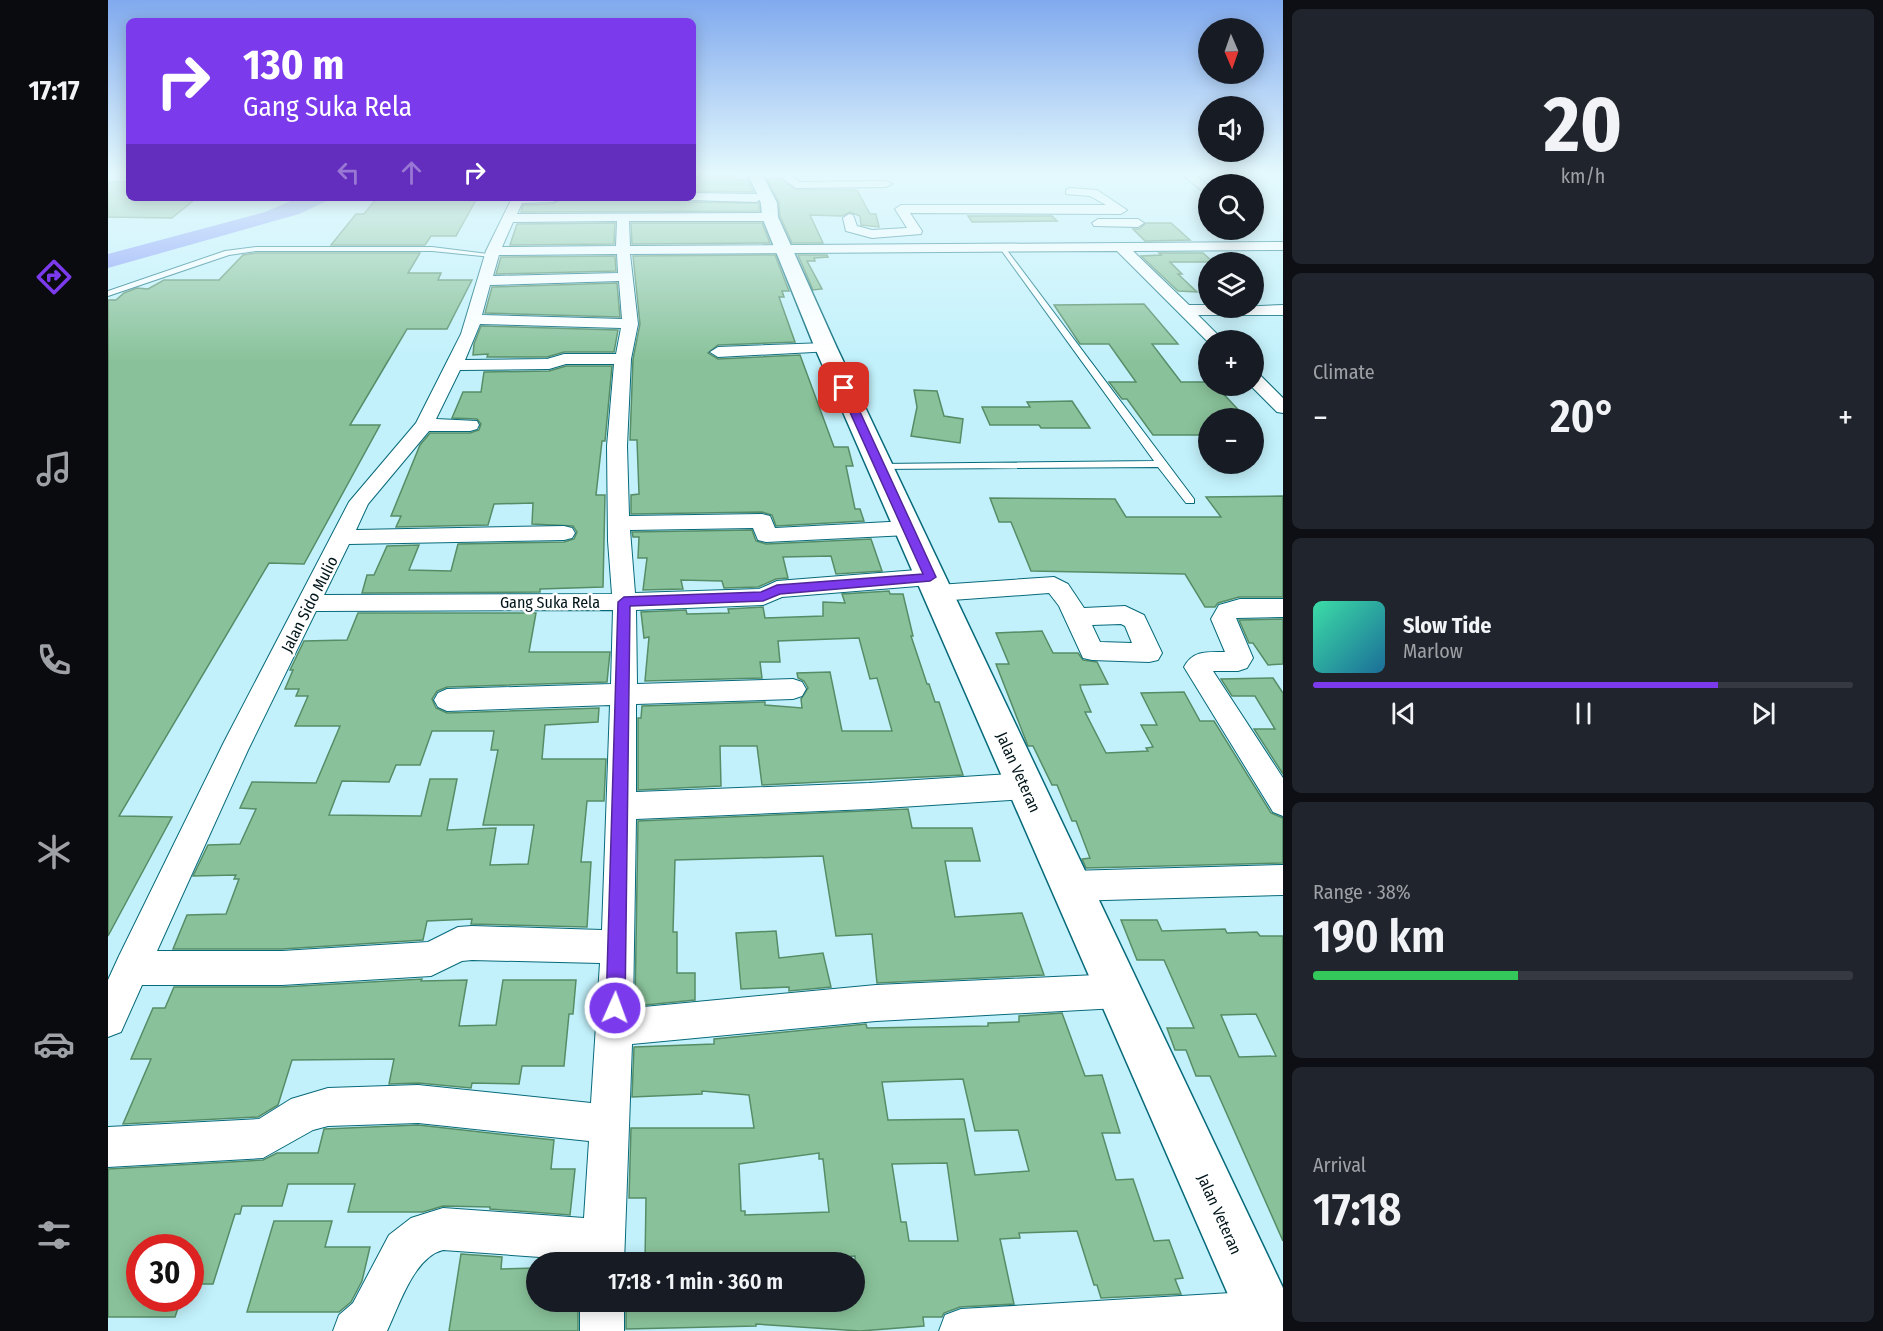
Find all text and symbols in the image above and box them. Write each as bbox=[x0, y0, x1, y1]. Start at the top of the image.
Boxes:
north arrow bbox=[1198, 18, 1264, 84]
map controls bbox=[1198, 18, 1264, 474]
text: 130 m bbox=[243, 40, 344, 90]
icon: right bbox=[144, 42, 222, 120]
text: 17:17 bbox=[28, 75, 80, 107]
text: 20 bbox=[1544, 78, 1622, 172]
text: Gang Suka Rela bbox=[243, 91, 412, 123]
button: sound bbox=[1198, 96, 1264, 162]
icon: left bbox=[332, 156, 365, 189]
icon: ahead bbox=[395, 156, 428, 189]
icon: right bbox=[458, 156, 491, 189]
text: km/h bbox=[1561, 164, 1605, 188]
button: search bbox=[1198, 174, 1264, 240]
button: layers bbox=[1198, 252, 1264, 318]
icon: directions bbox=[33, 256, 75, 298]
button: + bbox=[1198, 330, 1264, 396]
text: Climate bbox=[1313, 360, 1375, 384]
pin bbox=[818, 362, 869, 413]
icon: arrive bbox=[827, 371, 860, 404]
text: 20° bbox=[1550, 390, 1616, 444]
text: − bbox=[1313, 398, 1328, 438]
text: + bbox=[1838, 398, 1853, 438]
button: − bbox=[1198, 408, 1264, 474]
icon: music bbox=[33, 448, 75, 490]
street label: Jalan Sido Mulio bbox=[277, 553, 342, 655]
street label: Gang Suka Rela bbox=[500, 593, 600, 612]
text: Slow Tide bbox=[1403, 612, 1491, 639]
icon: phone bbox=[33, 639, 75, 681]
text: Marlow bbox=[1403, 639, 1463, 663]
icon: previous bbox=[1387, 697, 1420, 730]
icon: pause bbox=[1567, 697, 1600, 730]
icon: next bbox=[1747, 697, 1780, 730]
street label: Jalan Veteran bbox=[992, 729, 1045, 815]
icon: climate bbox=[33, 831, 75, 873]
text: Range · 38% bbox=[1313, 880, 1411, 904]
text: 190 km bbox=[1313, 910, 1445, 964]
position arrow bbox=[583, 976, 647, 1040]
icon: car bbox=[33, 1023, 75, 1065]
text: Arrival bbox=[1313, 1153, 1366, 1177]
street label: Jalan Veteran bbox=[1193, 1171, 1246, 1257]
text: 17:18 bbox=[1313, 1183, 1401, 1237]
icon: filters bbox=[33, 1214, 75, 1256]
speed limit sign: 30 bbox=[126, 1234, 204, 1312]
text: 17:18 · 1 min · 360 m bbox=[608, 1268, 783, 1295]

